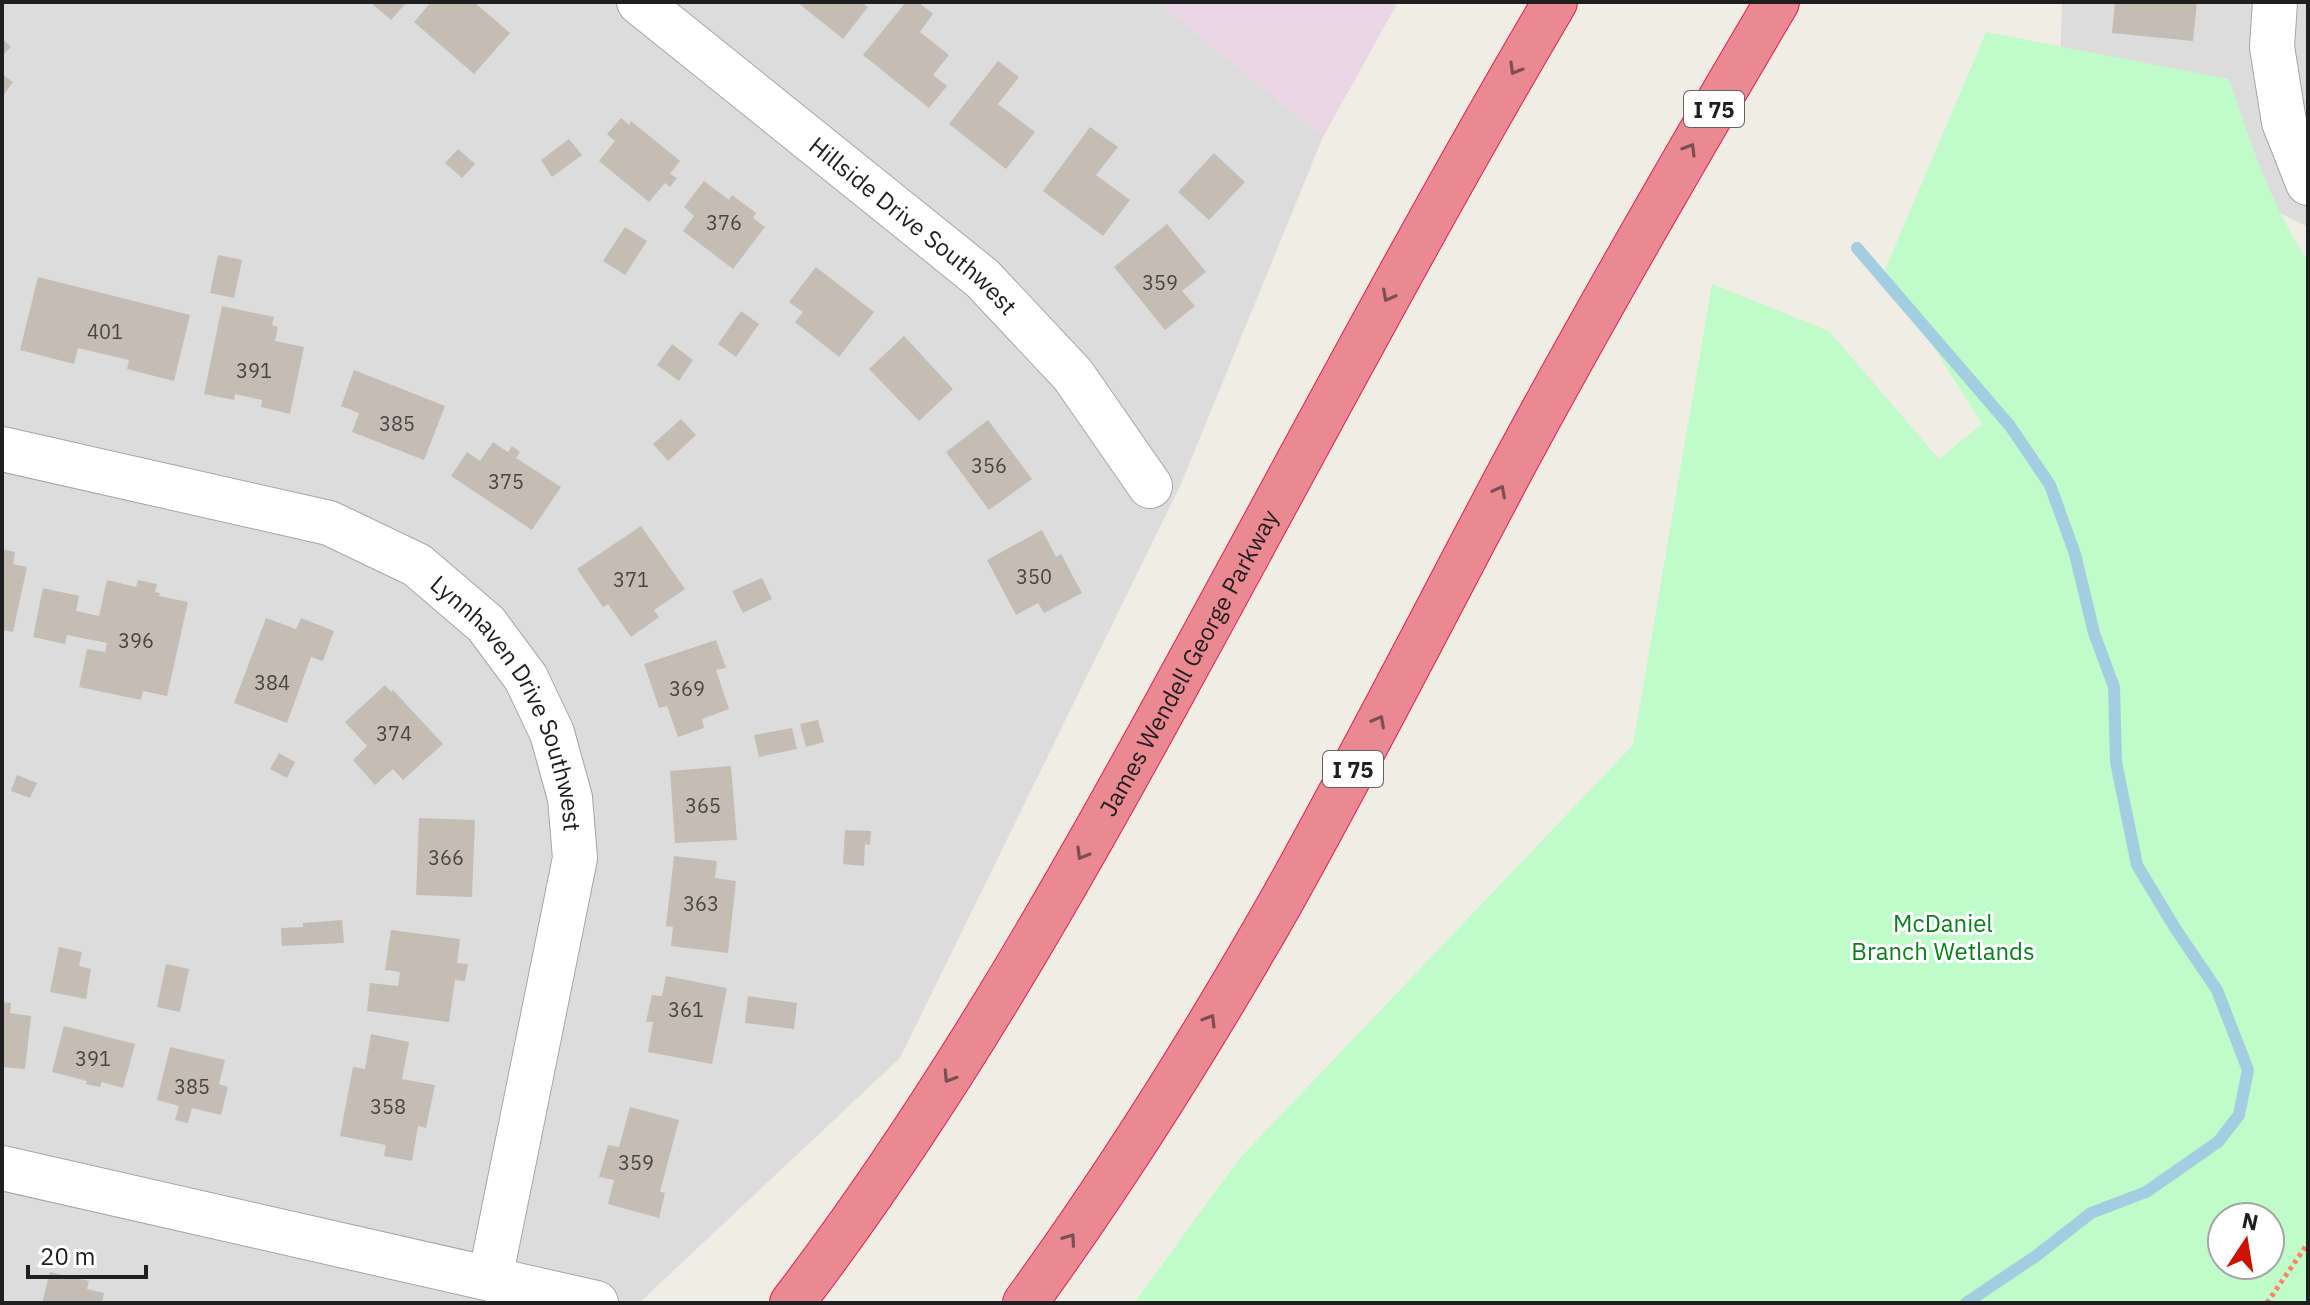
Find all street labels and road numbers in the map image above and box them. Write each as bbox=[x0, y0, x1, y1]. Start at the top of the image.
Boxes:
road number: I 75 bbox=[1684, 91, 1744, 127]
street label: Hillside Drive Southwest bbox=[803, 129, 1024, 322]
street label: James Wendell George Parkway bbox=[1092, 504, 1285, 822]
street label: Lynnhaven Drive Southwest bbox=[424, 568, 589, 832]
road number: I 75 bbox=[1323, 751, 1383, 787]

